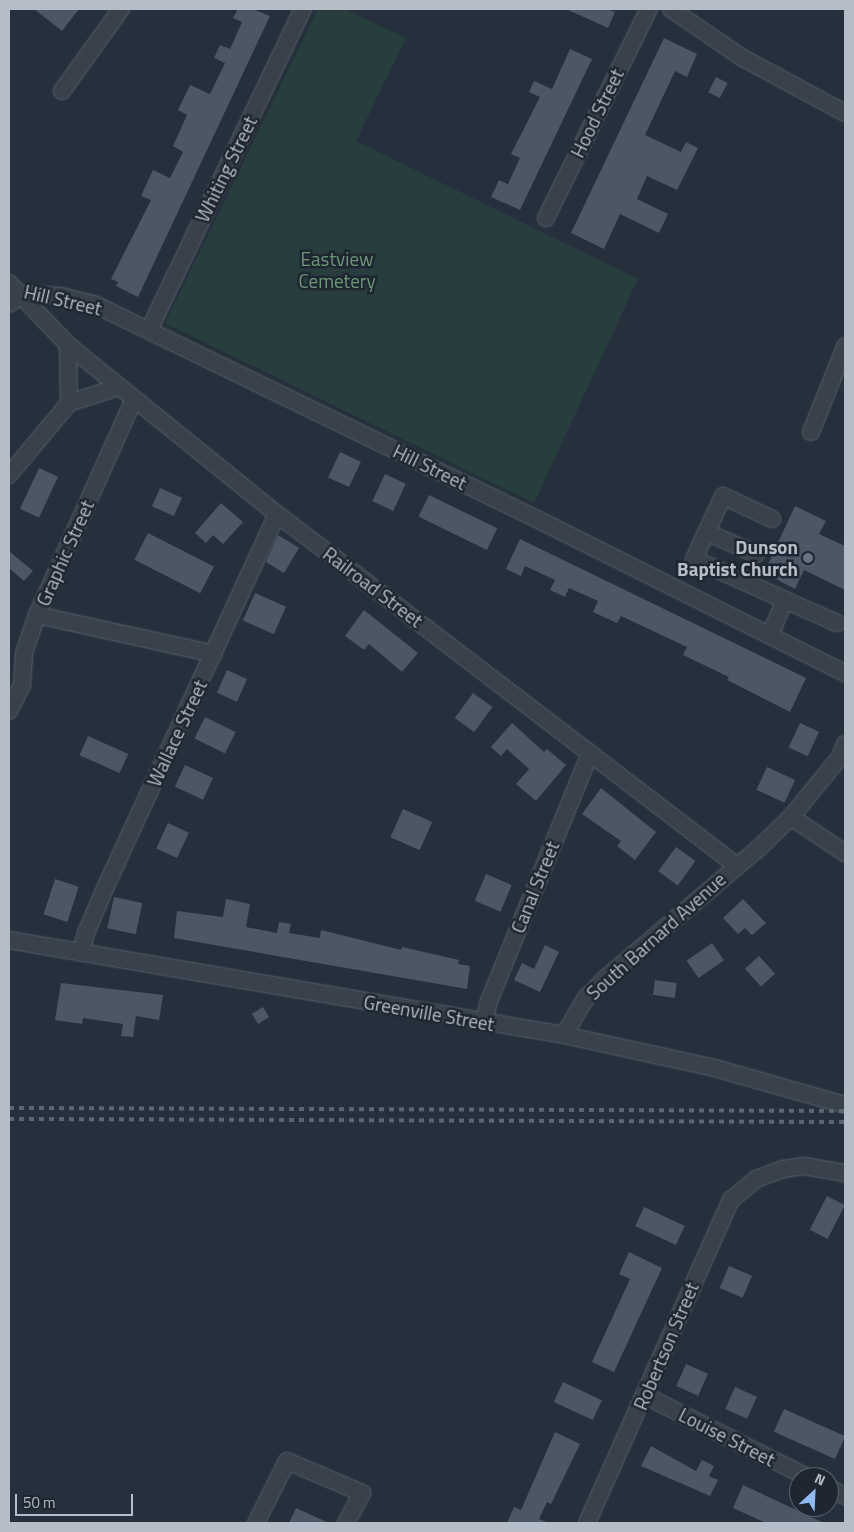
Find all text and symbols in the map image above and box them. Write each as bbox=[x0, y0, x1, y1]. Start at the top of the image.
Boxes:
street label: Hood Street bbox=[566, 65, 628, 161]
street label: Whiting Street bbox=[191, 112, 261, 226]
park label: Eastview Cemetery bbox=[298, 248, 376, 292]
street label: Hill Street bbox=[22, 280, 104, 320]
street label: Hill Street bbox=[390, 439, 470, 495]
street label: Graphic Street bbox=[31, 496, 99, 610]
place label: Dunson Baptist Church bbox=[677, 536, 798, 580]
street label: Railroad Street bbox=[319, 542, 427, 632]
marker: Dunson Baptist Church bbox=[802, 552, 814, 564]
street label: Wallace Street bbox=[142, 676, 212, 790]
street label: Canal Street bbox=[506, 838, 564, 936]
street label: South Barnard Avenue bbox=[582, 868, 730, 1004]
street label: Greenville Street bbox=[362, 990, 496, 1036]
street label: Robertson Street bbox=[629, 1279, 703, 1413]
street label: Louise Street bbox=[675, 1403, 779, 1471]
north arrow bbox=[789, 1467, 839, 1517]
text: N bbox=[811, 1467, 829, 1490]
scale bar bbox=[18, 1484, 135, 1516]
text: 50 m bbox=[23, 1491, 56, 1514]

